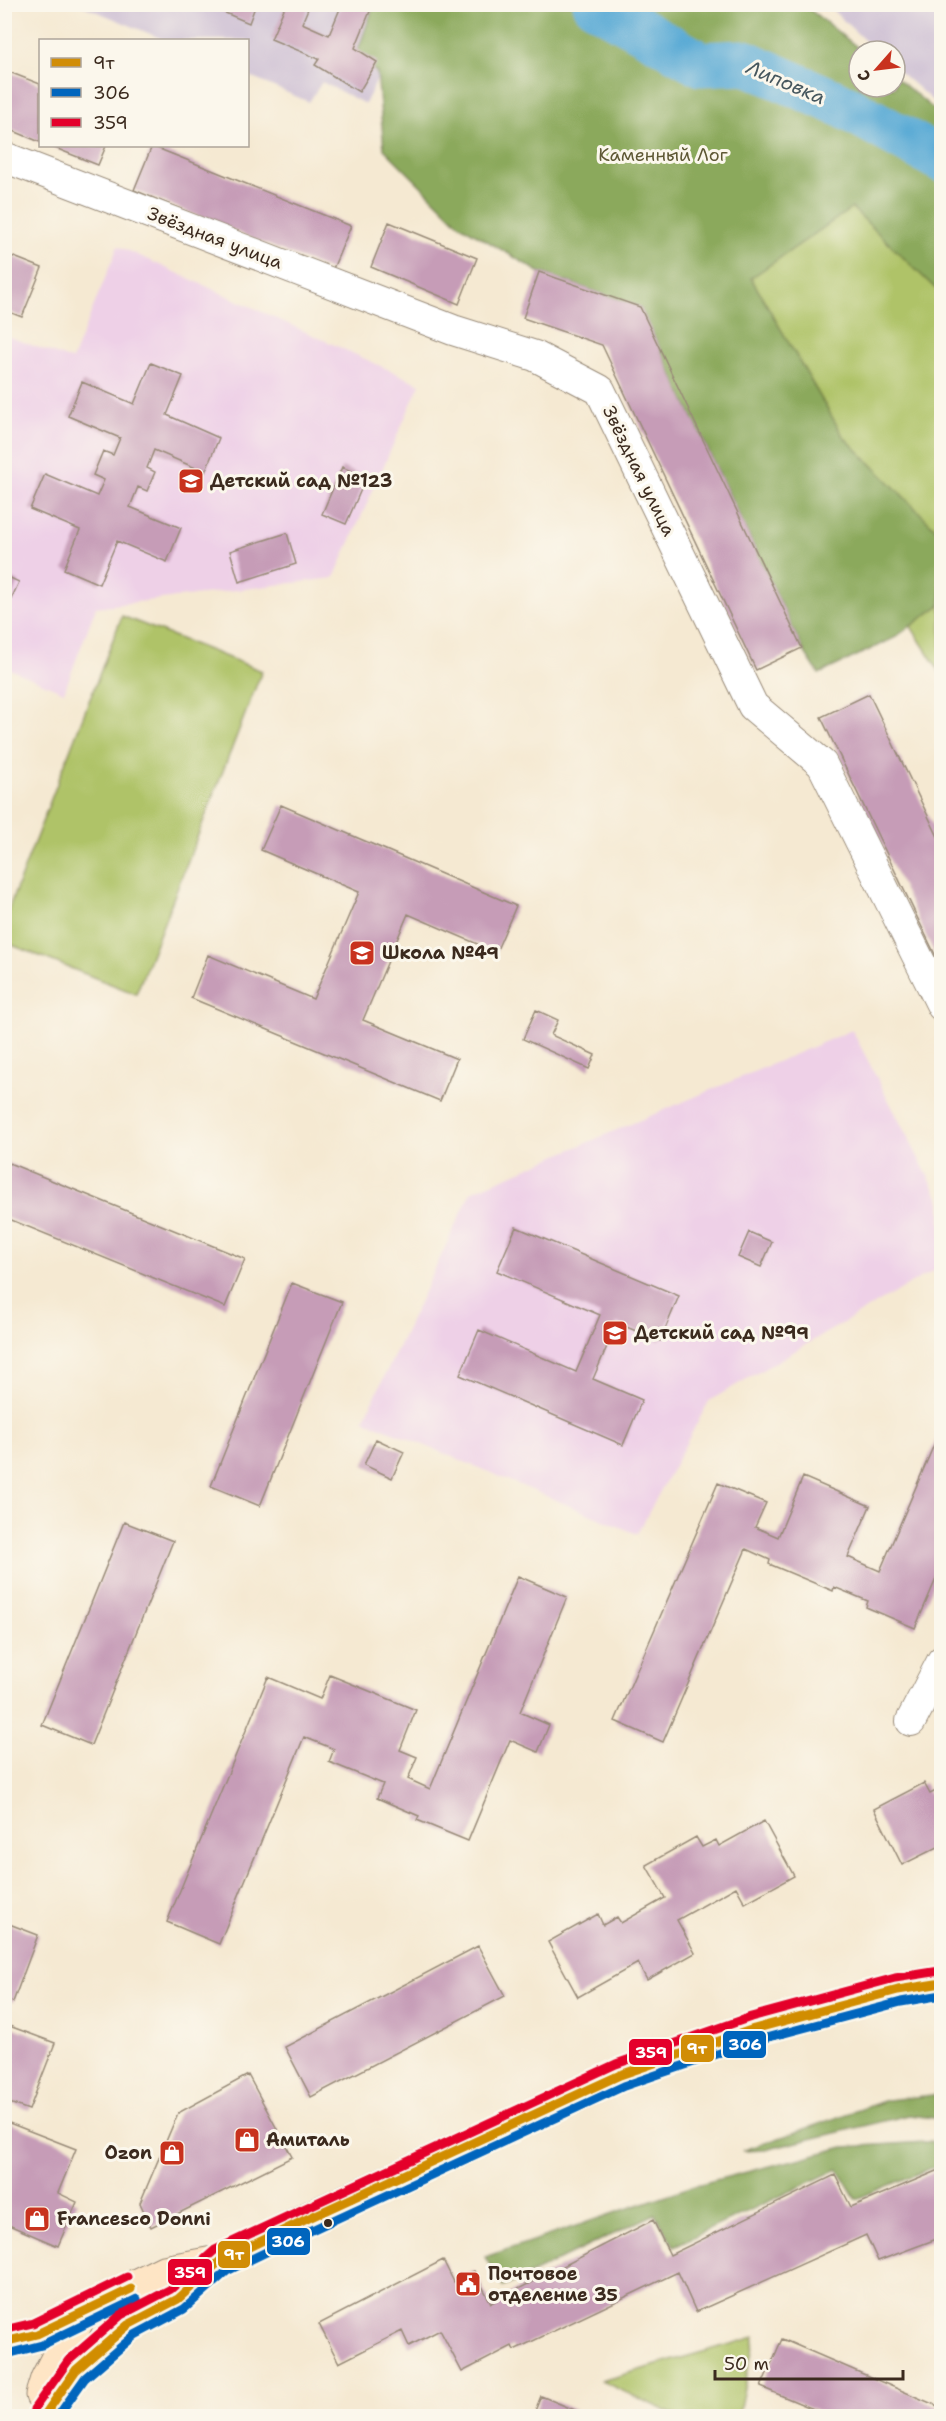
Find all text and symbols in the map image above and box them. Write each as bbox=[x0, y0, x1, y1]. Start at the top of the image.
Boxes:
legend bbox=[39, 39, 249, 147]
north arrow bbox=[847, 39, 907, 99]
text: 9т bbox=[93, 51, 116, 75]
water label: Липовка bbox=[742, 53, 829, 110]
text: С bbox=[853, 66, 876, 85]
text: 306 bbox=[93, 81, 130, 105]
text: 359 bbox=[93, 111, 128, 135]
park label: Каменный Лог bbox=[598, 143, 728, 167]
street label: Звёздная улица bbox=[144, 201, 286, 275]
street label: Звёздная улица bbox=[597, 402, 681, 540]
school or university icon: Детский сад №123 bbox=[176, 466, 206, 496]
place label: Детский сад №123 bbox=[210, 469, 392, 493]
school or university icon: Школа №49 bbox=[347, 938, 377, 968]
place label: Школа №49 bbox=[382, 941, 499, 965]
school or university icon: Детский сад №99 bbox=[600, 1318, 630, 1348]
place label: Детский сад №99 bbox=[634, 1321, 809, 1345]
line badge: 306 bbox=[722, 2030, 767, 2059]
line badge: 9т bbox=[680, 2034, 715, 2063]
text: 306 bbox=[728, 2034, 762, 2055]
line badge: 359 bbox=[628, 2038, 673, 2066]
text: 9т bbox=[687, 2038, 708, 2059]
text: 359 bbox=[635, 2042, 667, 2063]
shop icon: Амиталь bbox=[232, 2125, 262, 2155]
place label: Амиталь bbox=[266, 2128, 350, 2152]
shop icon: Ozon bbox=[157, 2138, 187, 2168]
place label: Ozon bbox=[105, 2141, 152, 2165]
shop icon: Francesco Donni bbox=[22, 2204, 52, 2234]
place label: Francesco Donni bbox=[57, 2207, 211, 2231]
unlabelled marker bbox=[322, 2217, 334, 2229]
line badge: 306 bbox=[266, 2227, 311, 2256]
text: 306 bbox=[271, 2231, 305, 2252]
line badge: 9т bbox=[217, 2240, 251, 2269]
text: 9т bbox=[224, 2244, 245, 2265]
line badge: 359 bbox=[167, 2258, 213, 2286]
text: 359 bbox=[174, 2262, 206, 2283]
place label: Почтовое отделение 35 bbox=[488, 2262, 618, 2307]
public building icon: Почтовое отделение 35 bbox=[453, 2269, 483, 2299]
scale bar bbox=[715, 2343, 902, 2381]
text: 50 m bbox=[724, 2352, 769, 2376]

